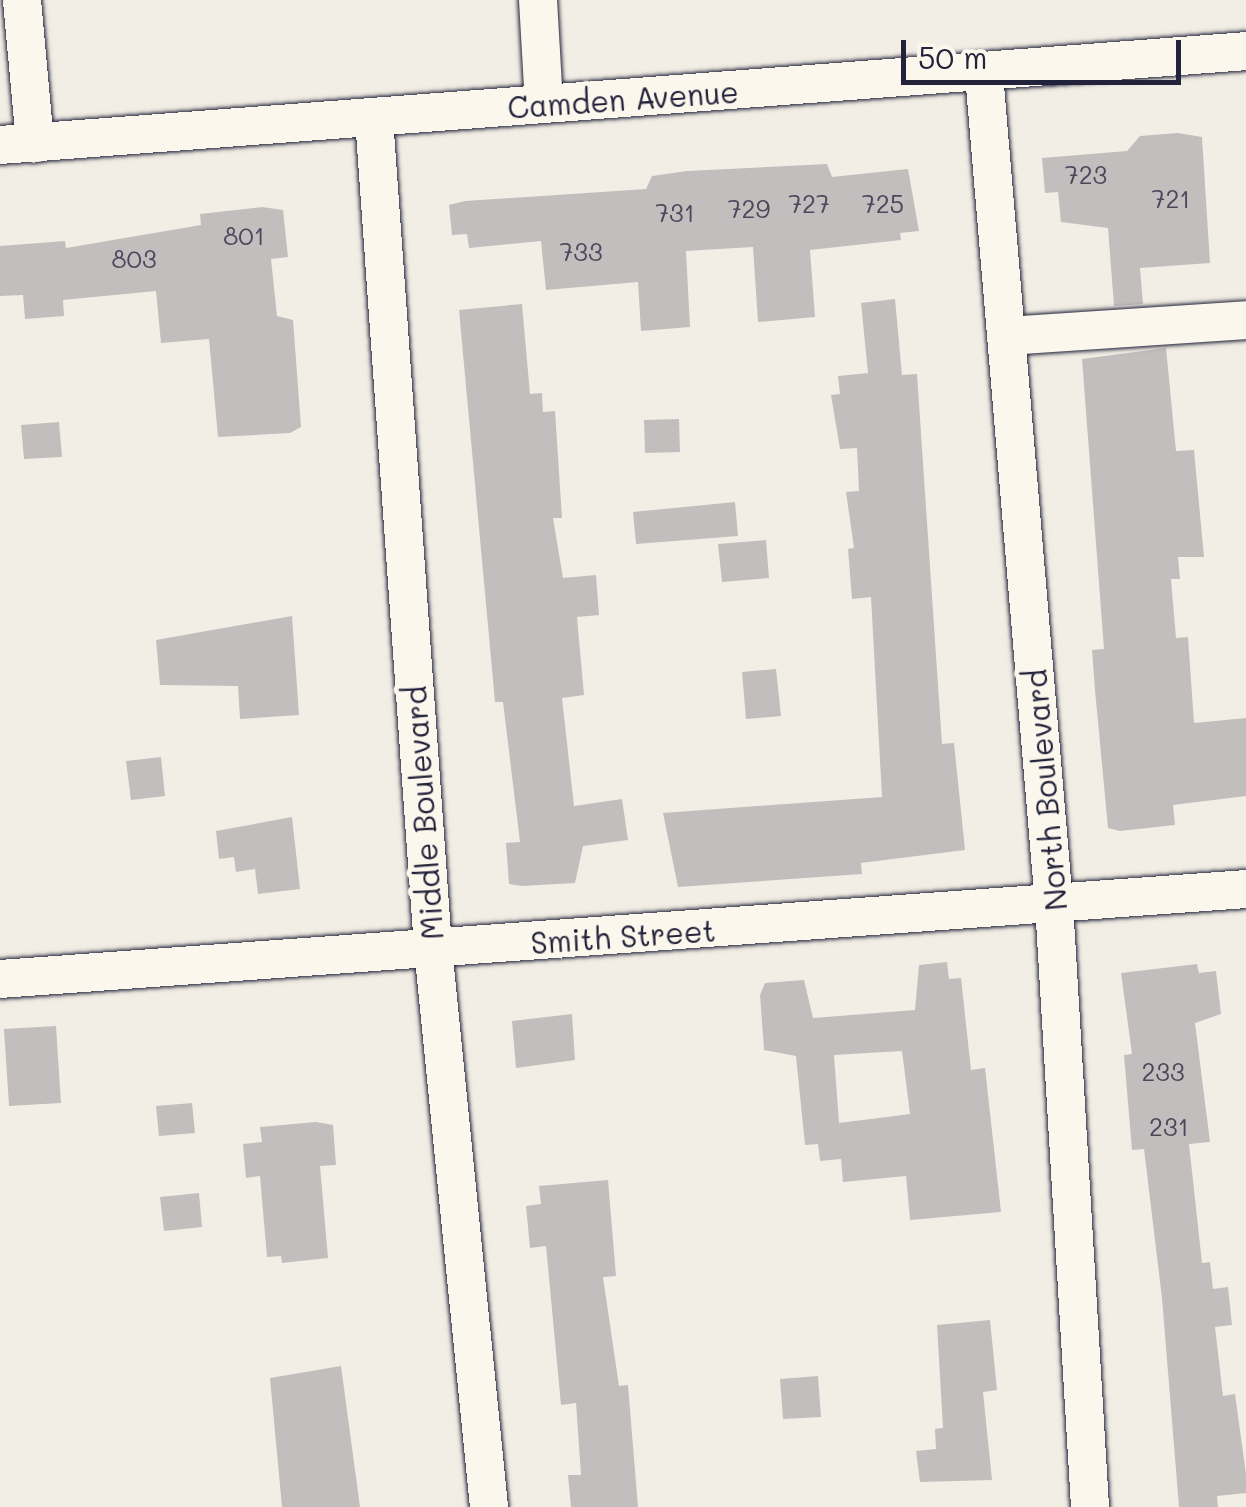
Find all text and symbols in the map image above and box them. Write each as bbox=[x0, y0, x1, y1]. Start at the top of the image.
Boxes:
scale bar bbox=[906, 20, 1186, 82]
text: 50 m bbox=[918, 37, 988, 77]
street label: Camden Avenue bbox=[506, 73, 740, 125]
house number: 723 bbox=[1065, 159, 1107, 189]
house number: 721 bbox=[1152, 183, 1190, 213]
house number: 727 bbox=[788, 188, 830, 218]
house number: 725 bbox=[862, 188, 904, 218]
house number: 729 bbox=[728, 193, 770, 223]
house number: 731 bbox=[655, 197, 695, 227]
house number: 801 bbox=[223, 220, 265, 250]
house number: 733 bbox=[559, 236, 603, 266]
house number: 803 bbox=[111, 243, 157, 273]
street label: North Boulevard bbox=[1017, 668, 1073, 912]
street label: Middle Boulevard bbox=[396, 685, 450, 941]
street label: Smith Street bbox=[529, 912, 717, 960]
house number: 233 bbox=[1141, 1056, 1185, 1086]
house number: 231 bbox=[1149, 1111, 1189, 1141]

